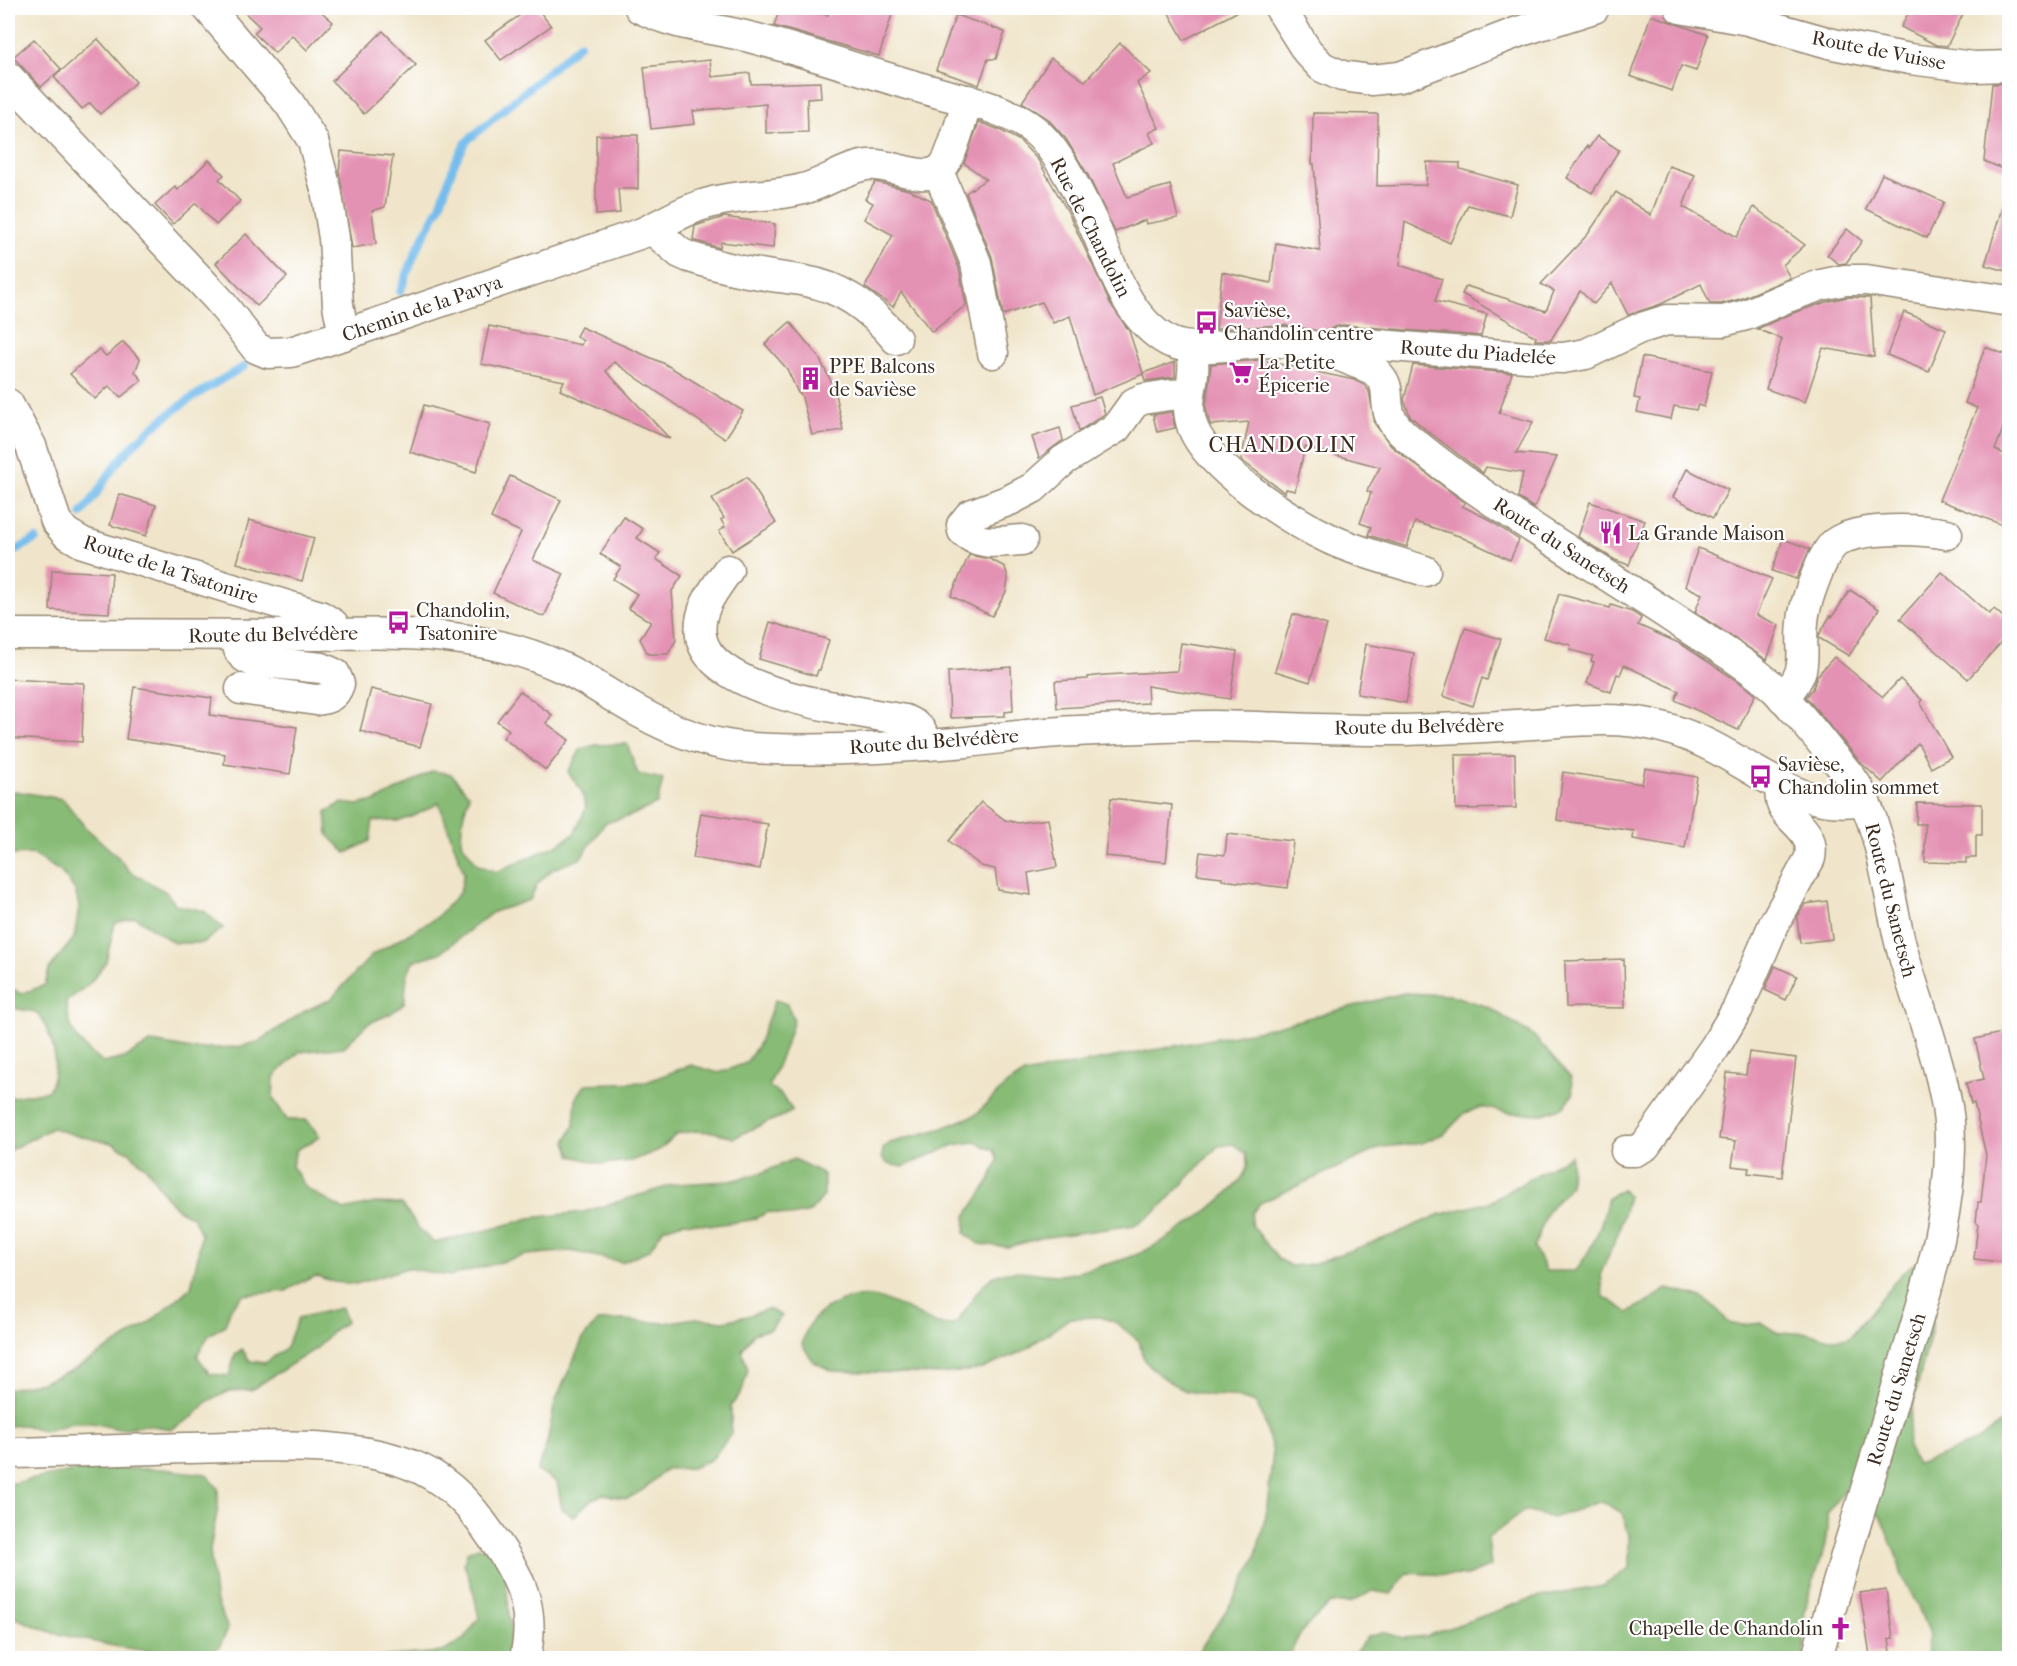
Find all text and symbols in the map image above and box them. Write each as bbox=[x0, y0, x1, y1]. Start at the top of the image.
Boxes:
street label: Route de Vuisse bbox=[1810, 26, 1948, 75]
street label: Rue de Chandolin bbox=[1045, 153, 1136, 301]
street label: Chemin de la Pavya bbox=[339, 270, 506, 347]
place label: Savièse, Chandolin centre bbox=[1224, 299, 1373, 345]
bus stop icon: Savièse, Chandolin centre bbox=[1193, 309, 1219, 335]
street label: Route du Piadelée bbox=[1399, 336, 1557, 369]
place label: La Petite Épicerie bbox=[1258, 351, 1335, 397]
place label: PPE Balcons de Savièse bbox=[829, 355, 935, 401]
supermarket icon: La Petite Épicerie bbox=[1227, 360, 1253, 386]
building icon: PPE Balcons de Savièse bbox=[798, 365, 824, 391]
district label: CHANDOLIN bbox=[1208, 432, 1358, 458]
street label: Route du Sanetsch bbox=[1489, 493, 1635, 599]
restaurant icon: La Grande Maison bbox=[1597, 520, 1623, 546]
place label: La Grande Maison bbox=[1628, 522, 1785, 545]
street label: Route de la Tsatonire bbox=[81, 530, 261, 609]
place label: Chandolin, Tsatonire bbox=[416, 599, 510, 645]
bus stop icon: Chandolin, Tsatonire bbox=[385, 609, 411, 635]
street label: Route du Belvédère bbox=[188, 622, 358, 647]
street label: Route du Belvédère bbox=[1334, 714, 1504, 739]
street label: Route du Belvédère bbox=[849, 724, 1020, 759]
place label: Savièse, Chandolin sommet bbox=[1778, 753, 1939, 799]
bus stop icon: Savièse, Chandolin sommet bbox=[1747, 763, 1773, 789]
street label: Route du Sanetsch bbox=[1860, 820, 1921, 981]
street label: Route du Sanetsch bbox=[1862, 1309, 1931, 1468]
church icon: Chapelle de Chandolin bbox=[1828, 1615, 1854, 1641]
place label: Chapelle de Chandolin bbox=[1629, 1617, 1823, 1640]

